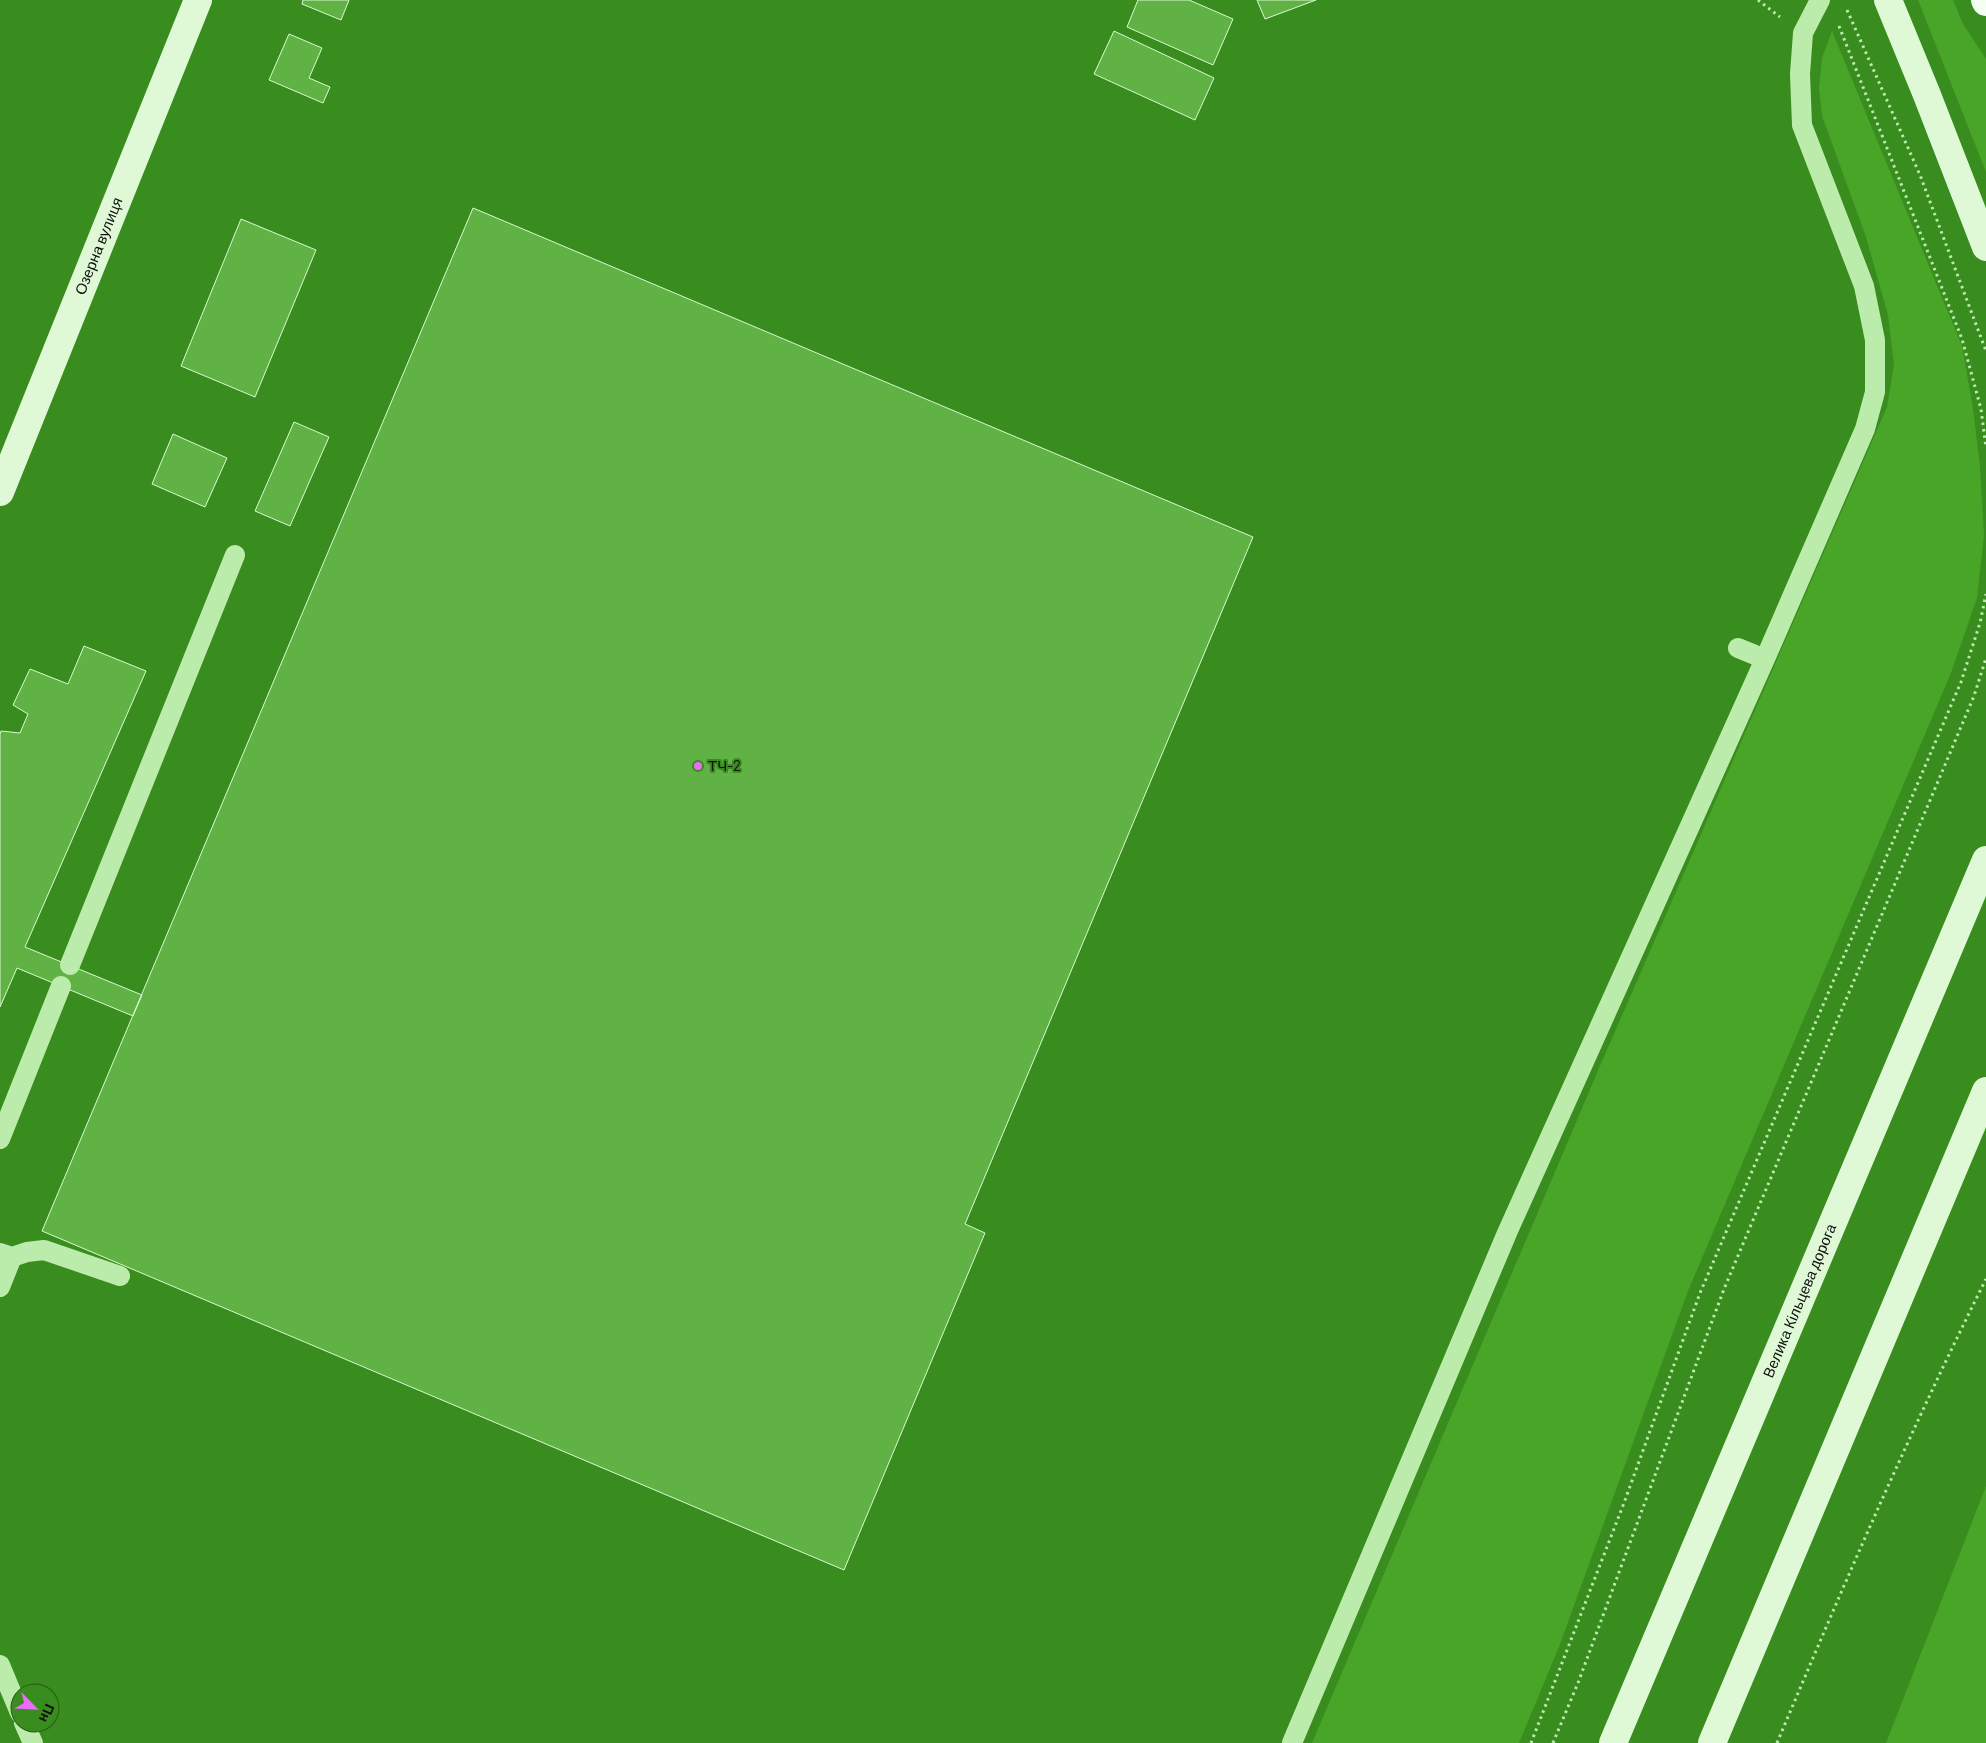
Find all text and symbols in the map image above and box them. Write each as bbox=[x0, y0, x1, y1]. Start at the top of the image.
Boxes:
street label: Озерна вулиця bbox=[70, 194, 126, 297]
place label: ТЧ-2 bbox=[708, 756, 741, 774]
marker: ТЧ-2 bbox=[692, 760, 704, 772]
street label: Велика Кільцева дорога bbox=[1758, 1220, 1840, 1380]
north arrow bbox=[10, 1683, 60, 1733]
text: Пн bbox=[36, 1702, 59, 1725]

